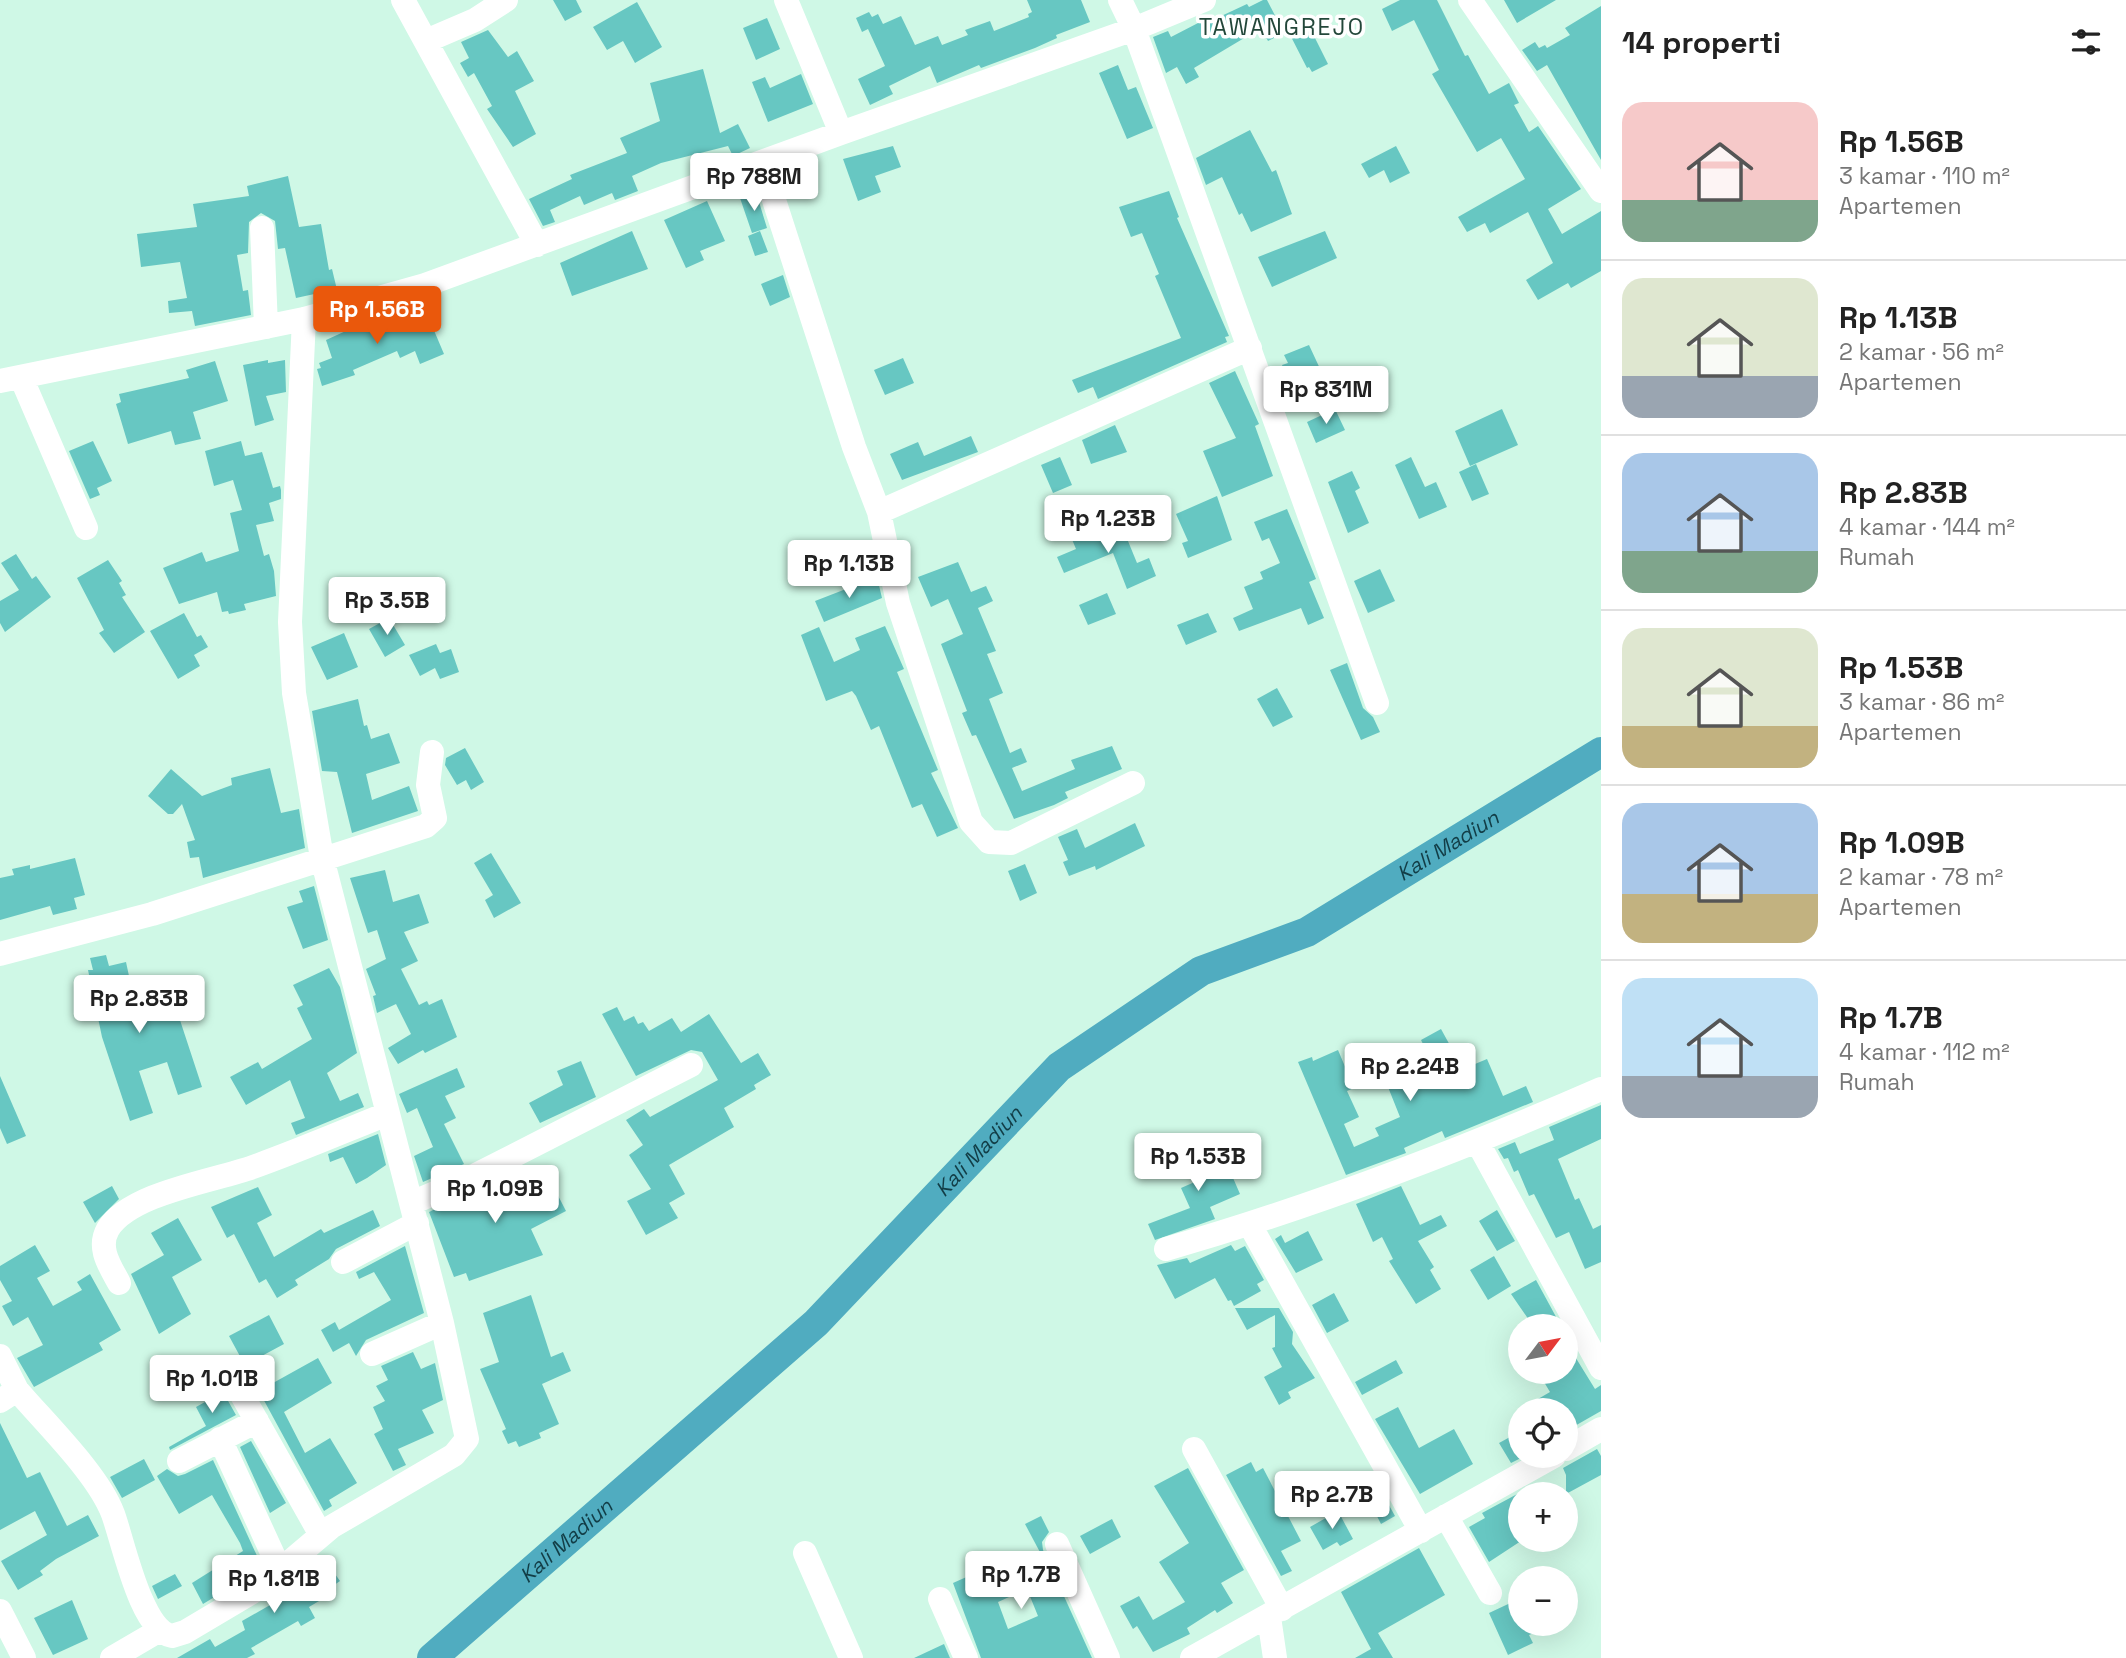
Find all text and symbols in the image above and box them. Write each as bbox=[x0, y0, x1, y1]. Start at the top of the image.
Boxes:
district label: TAWANGREJO bbox=[1199, 12, 1365, 42]
text: 14 properti bbox=[1622, 23, 1781, 62]
icon: filters bbox=[2067, 23, 2105, 61]
text: Rp 1.56B bbox=[1839, 122, 1964, 161]
icon: home bbox=[1678, 130, 1762, 214]
pin: Rp 788M bbox=[689, 154, 819, 213]
text: Rp 788M bbox=[706, 161, 802, 191]
text: 3 kamar · 110 m² bbox=[1839, 161, 2010, 191]
text: Apartemen bbox=[1839, 191, 1961, 221]
pin: Rp 1.56B bbox=[305, 286, 449, 346]
text: Rp 1.56B bbox=[329, 294, 425, 324]
text: Rp 1.13B bbox=[1839, 298, 1957, 337]
icon: home bbox=[1678, 306, 1762, 390]
text: 2 kamar · 56 m² bbox=[1839, 337, 2004, 367]
pin: Rp 831M bbox=[1261, 366, 1391, 426]
text: Apartemen bbox=[1839, 367, 1961, 397]
text: Rp 831M bbox=[1279, 374, 1373, 404]
text: Rp 2.83B bbox=[1839, 473, 1968, 512]
icon: home bbox=[1678, 481, 1762, 565]
pin: Rp 1.23B bbox=[1036, 496, 1180, 555]
text: Rp 1.23B bbox=[1060, 503, 1156, 533]
text: 4 kamar · 144 m² bbox=[1839, 512, 2015, 542]
pin: Rp 1.13B bbox=[777, 540, 921, 600]
text: Rumah bbox=[1839, 542, 1915, 572]
text: Rp 1.13B bbox=[804, 548, 894, 578]
pin: Rp 3.5B bbox=[322, 578, 452, 637]
text: Rp 3.5B bbox=[345, 585, 429, 615]
text: Rp 1.53B bbox=[1839, 648, 1963, 687]
icon: home bbox=[1678, 656, 1762, 740]
text: 3 kamar · 86 m² bbox=[1839, 687, 2004, 717]
text: Apartemen bbox=[1839, 717, 1961, 747]
water label: Kali Madiun bbox=[1391, 803, 1505, 887]
text: Rp 1.09B bbox=[1839, 823, 1965, 862]
icon: home bbox=[1678, 831, 1762, 915]
text: 2 kamar · 78 m² bbox=[1839, 862, 2003, 892]
text: Apartemen bbox=[1839, 892, 1961, 922]
pin: Rp 2.83B bbox=[67, 976, 211, 1035]
text: Rp 2.83B bbox=[90, 983, 188, 1013]
text: Rp 1.7B bbox=[1839, 998, 1943, 1037]
icon: home bbox=[1678, 1006, 1762, 1090]
text: 4 kamar · 112 m² bbox=[1839, 1037, 2010, 1067]
pin: Rp 2.24B bbox=[1338, 1044, 1482, 1103]
text: Rp 2.24B bbox=[1361, 1051, 1459, 1081]
text: Rumah bbox=[1839, 1067, 1915, 1097]
water label: Kali Madiun bbox=[929, 1099, 1029, 1202]
pin: Rp 1.53B bbox=[1126, 1134, 1270, 1193]
text: Rp 1.53B bbox=[1150, 1141, 1246, 1171]
pin: Rp 1.09B bbox=[423, 1166, 567, 1225]
text: Rp 1.09B bbox=[447, 1173, 543, 1203]
north arrow bbox=[1508, 1314, 1578, 1384]
map controls bbox=[1508, 1314, 1578, 1636]
pin: Rp 1.01B bbox=[140, 1356, 284, 1415]
text: Rp 1.01B bbox=[166, 1363, 258, 1393]
button: locate bbox=[1508, 1398, 1578, 1468]
pin: Rp 2.7B bbox=[1267, 1472, 1397, 1531]
text: Rp 2.7B bbox=[1291, 1479, 1373, 1509]
button: + bbox=[1508, 1482, 1578, 1552]
water label: Kali Madiun bbox=[514, 1492, 619, 1589]
pin: Rp 1.7B bbox=[956, 1552, 1086, 1611]
pin: Rp 1.81B bbox=[202, 1556, 346, 1615]
text: Rp 1.7B bbox=[981, 1559, 1061, 1589]
text: Rp 1.81B bbox=[228, 1563, 320, 1593]
button: − bbox=[1508, 1566, 1578, 1636]

